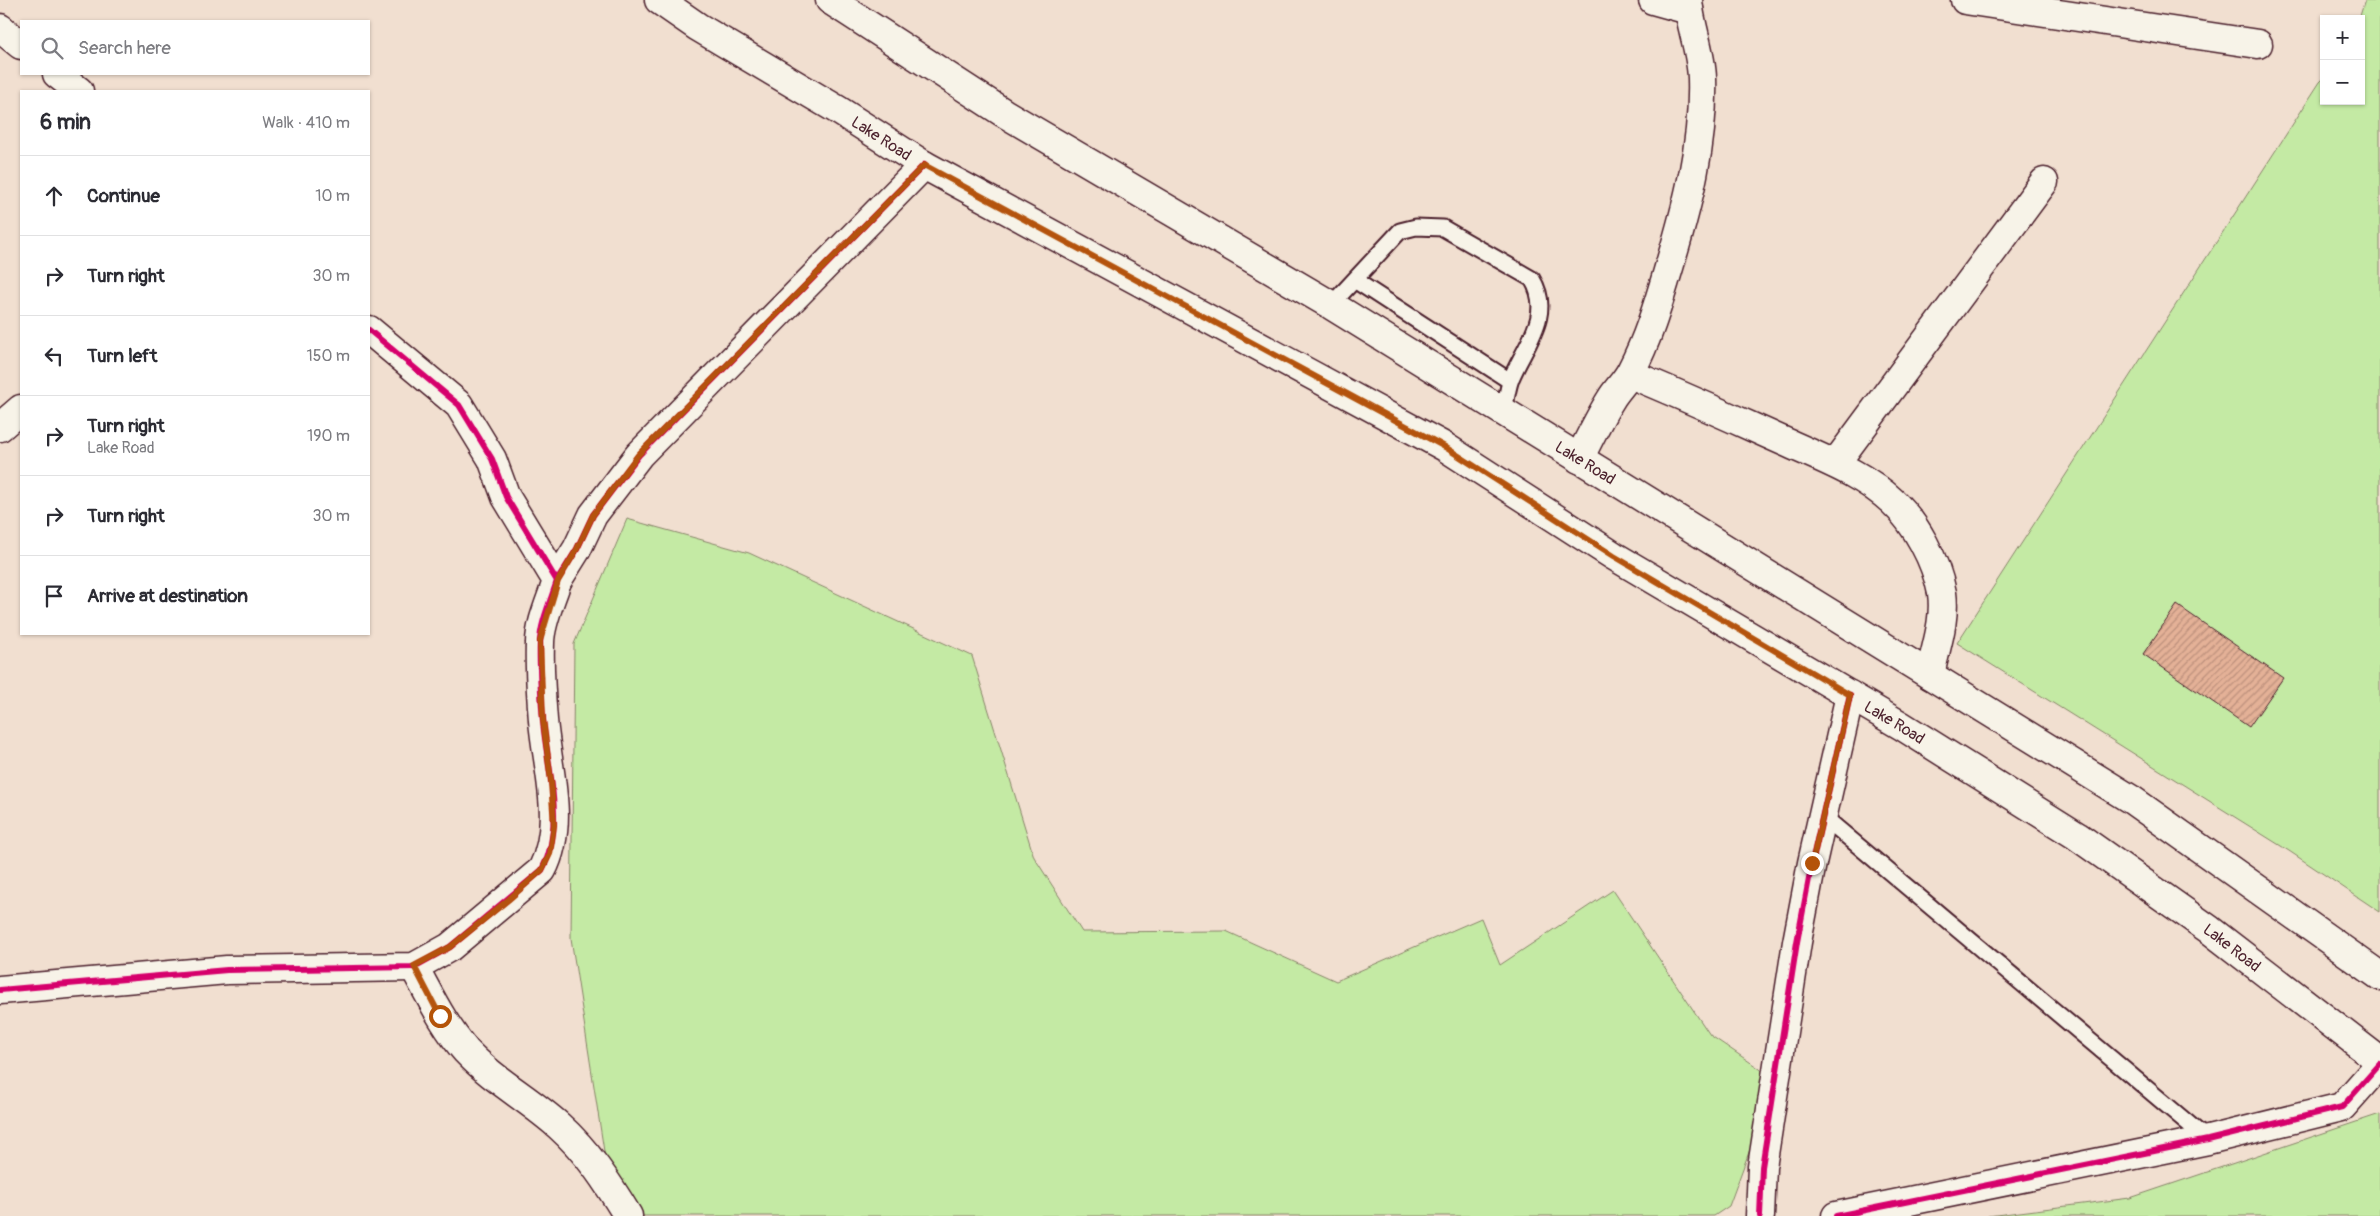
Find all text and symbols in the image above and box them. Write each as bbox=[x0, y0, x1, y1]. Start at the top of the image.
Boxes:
map controls bbox=[2320, 15, 2365, 105]
button: + bbox=[2320, 15, 2365, 60]
search box bbox=[20, 20, 370, 75]
icon: search bbox=[38, 34, 66, 62]
text: Search here bbox=[78, 36, 171, 60]
button: − bbox=[2320, 60, 2365, 105]
text: 6 min bbox=[40, 109, 91, 136]
street label: Lake Road bbox=[847, 112, 915, 165]
text: Walk · 410 m bbox=[262, 113, 350, 133]
icon: ahead bbox=[40, 182, 68, 210]
text: Continue bbox=[87, 184, 160, 208]
text: 10 m bbox=[315, 186, 350, 206]
icon: right bbox=[40, 262, 68, 290]
text: Turn right bbox=[87, 264, 165, 288]
text: 30 m bbox=[312, 266, 350, 286]
icon: left bbox=[40, 342, 68, 370]
text: Turn left bbox=[87, 344, 157, 368]
text: 150 m bbox=[306, 346, 350, 366]
text: Turn right bbox=[87, 414, 165, 438]
icon: right bbox=[40, 422, 68, 450]
text: 190 m bbox=[307, 426, 350, 446]
street label: Lake Road bbox=[1551, 437, 1619, 490]
text: Lake Road bbox=[87, 438, 155, 458]
icon: right bbox=[40, 502, 68, 530]
text: Turn right bbox=[87, 504, 165, 528]
text: 30 m bbox=[312, 506, 350, 526]
icon: arrive bbox=[40, 582, 68, 610]
text: Arrive at destination bbox=[87, 584, 248, 608]
street label: Lake Road bbox=[1860, 697, 1928, 749]
route end bbox=[1801, 852, 1824, 875]
street label: Lake Road bbox=[2199, 919, 2265, 977]
route start bbox=[429, 1005, 452, 1028]

